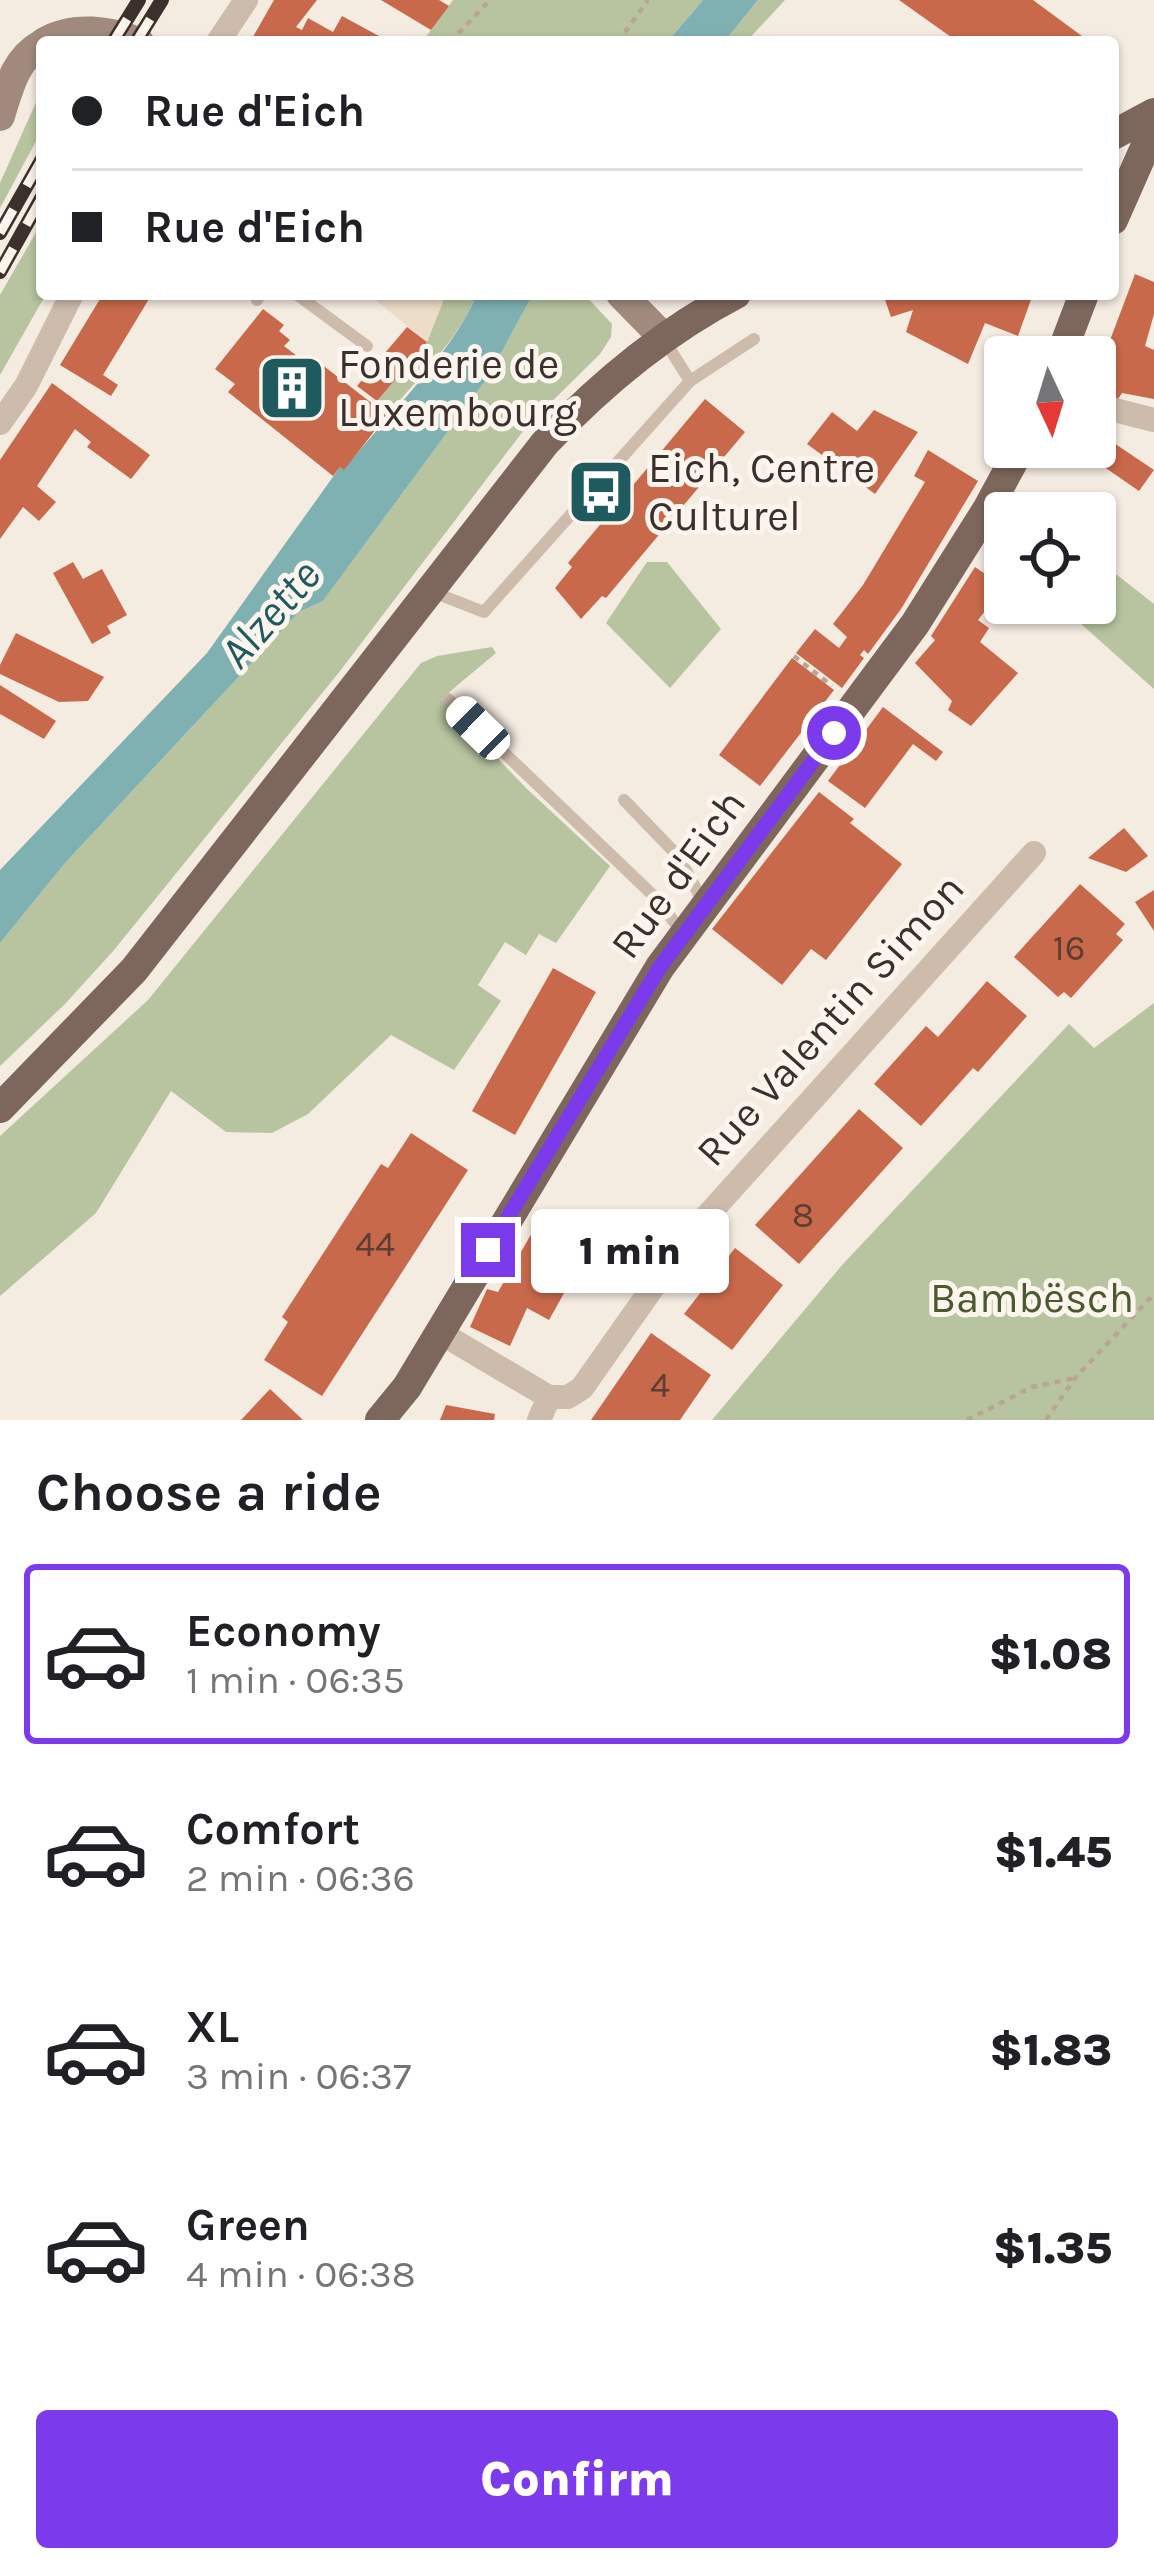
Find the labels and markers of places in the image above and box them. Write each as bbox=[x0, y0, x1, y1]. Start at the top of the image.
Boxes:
place label: Fonderie de Luxembourg bbox=[338, 339, 577, 437]
building icon: Fonderie de Luxembourg bbox=[257, 353, 327, 423]
place label: Eich, Centre Culturel bbox=[648, 443, 875, 541]
bus stop icon: Eich, Centre Culturel bbox=[566, 457, 636, 527]

